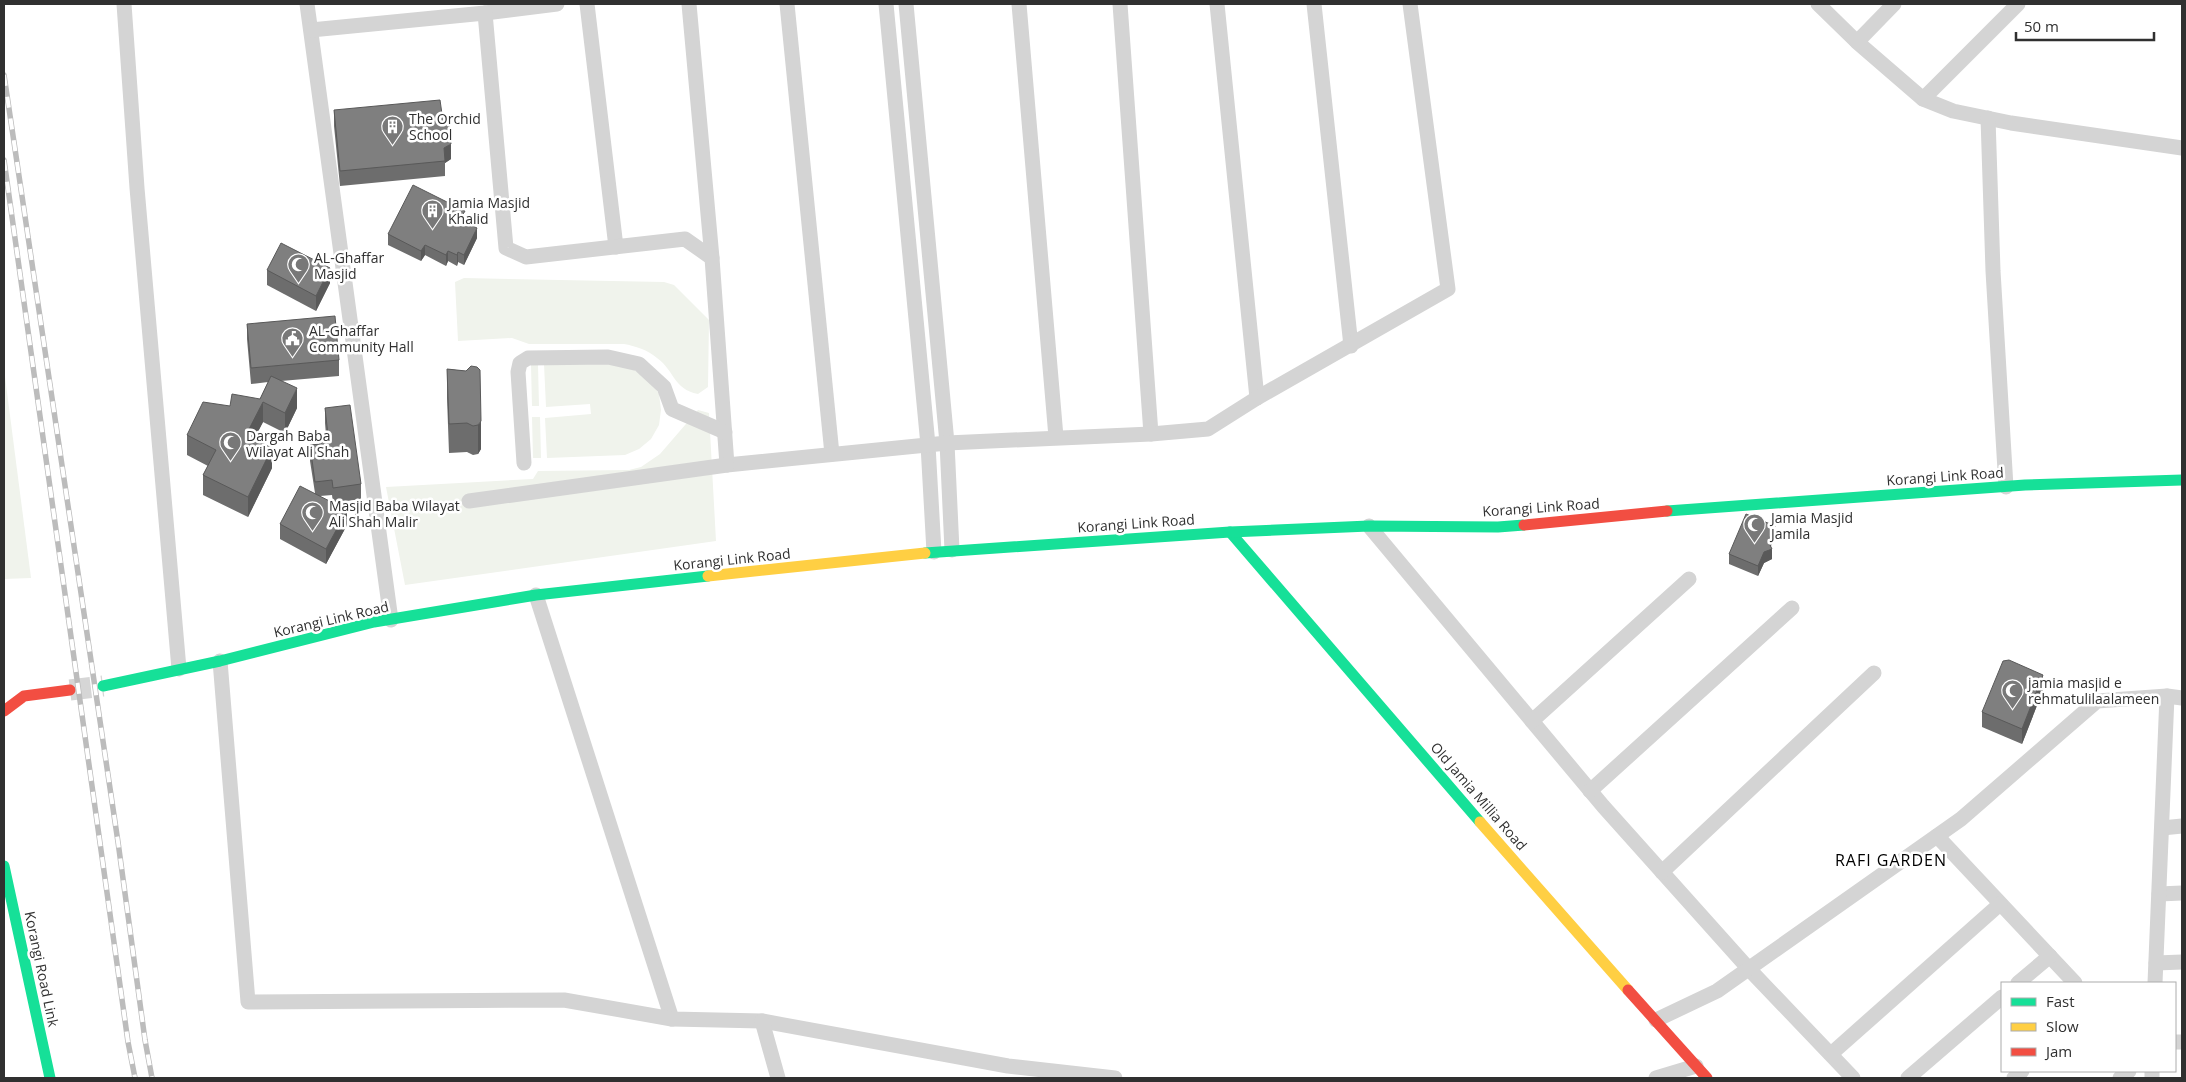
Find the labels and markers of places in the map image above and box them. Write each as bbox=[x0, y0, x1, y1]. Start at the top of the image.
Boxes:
place label: The Orchid School bbox=[409, 109, 481, 144]
building icon: The Orchid School bbox=[381, 114, 405, 145]
place label: Jamia Masjid Khalid bbox=[446, 193, 530, 228]
building icon: Jamia Masjid Khalid bbox=[420, 198, 444, 229]
place label: AL-Ghaffar Masjid bbox=[314, 248, 384, 283]
mosque icon: AL-Ghaffar Masjid bbox=[286, 253, 310, 284]
place label: AL-Ghaffar Community Hall bbox=[309, 321, 414, 356]
public building icon: AL-Ghaffar Community Hall bbox=[281, 326, 305, 357]
place label: Dargah Baba Wilayat Ali Shah bbox=[246, 426, 349, 461]
mosque icon: Dargah Baba Wilayat Ali Shah bbox=[218, 431, 242, 462]
place label: Masjid Baba Wilayat Ali Shah Malir bbox=[329, 496, 460, 531]
mosque icon: Masjid Baba Wilayat Ali Shah Malir bbox=[301, 501, 325, 532]
place label: Jamia Masjid Jamila bbox=[1769, 508, 1853, 543]
mosque icon: Jamia Masjid Jamila bbox=[1743, 513, 1767, 544]
place label: jamia masjid e rehmatulilaalameen bbox=[2027, 673, 2159, 708]
mosque icon: jamia masjid e rehmatulilaalameen bbox=[2000, 678, 2024, 709]

